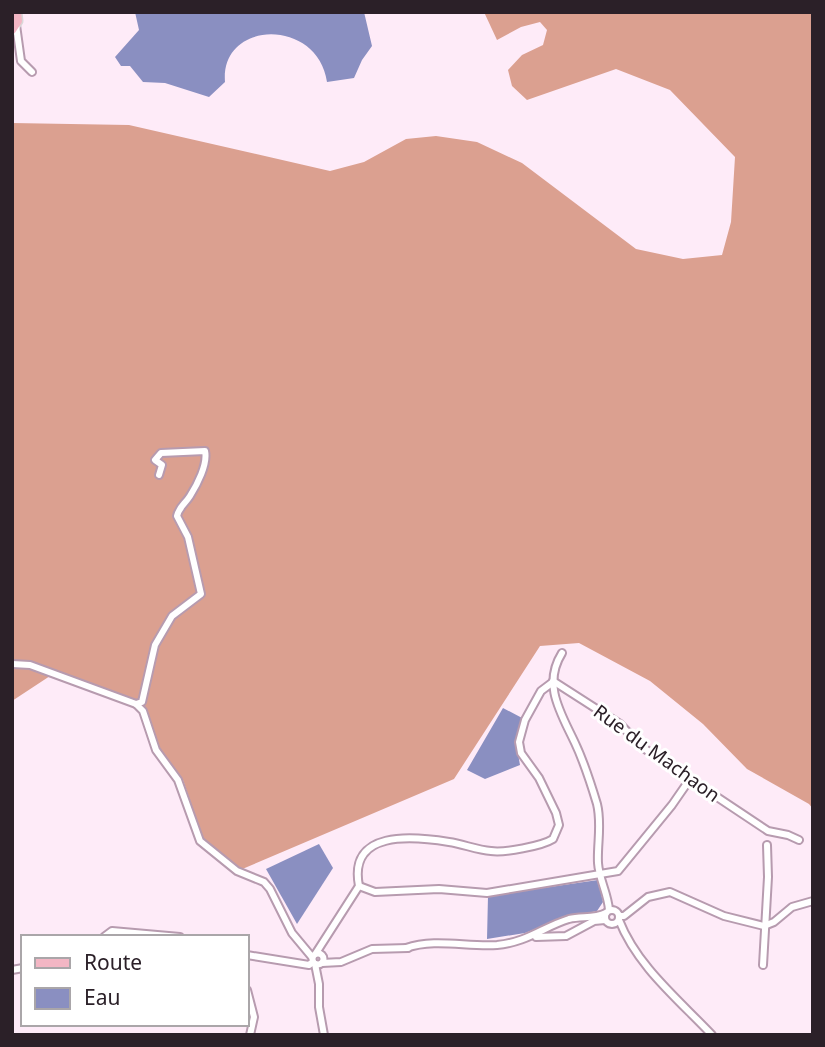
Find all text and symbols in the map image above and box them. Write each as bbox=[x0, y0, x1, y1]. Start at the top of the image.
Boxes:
street label: Rue du Machaon bbox=[589, 698, 725, 808]
legend bbox=[21, 935, 248, 1026]
text: Route bbox=[84, 948, 142, 976]
text: Eau bbox=[84, 983, 120, 1011]

